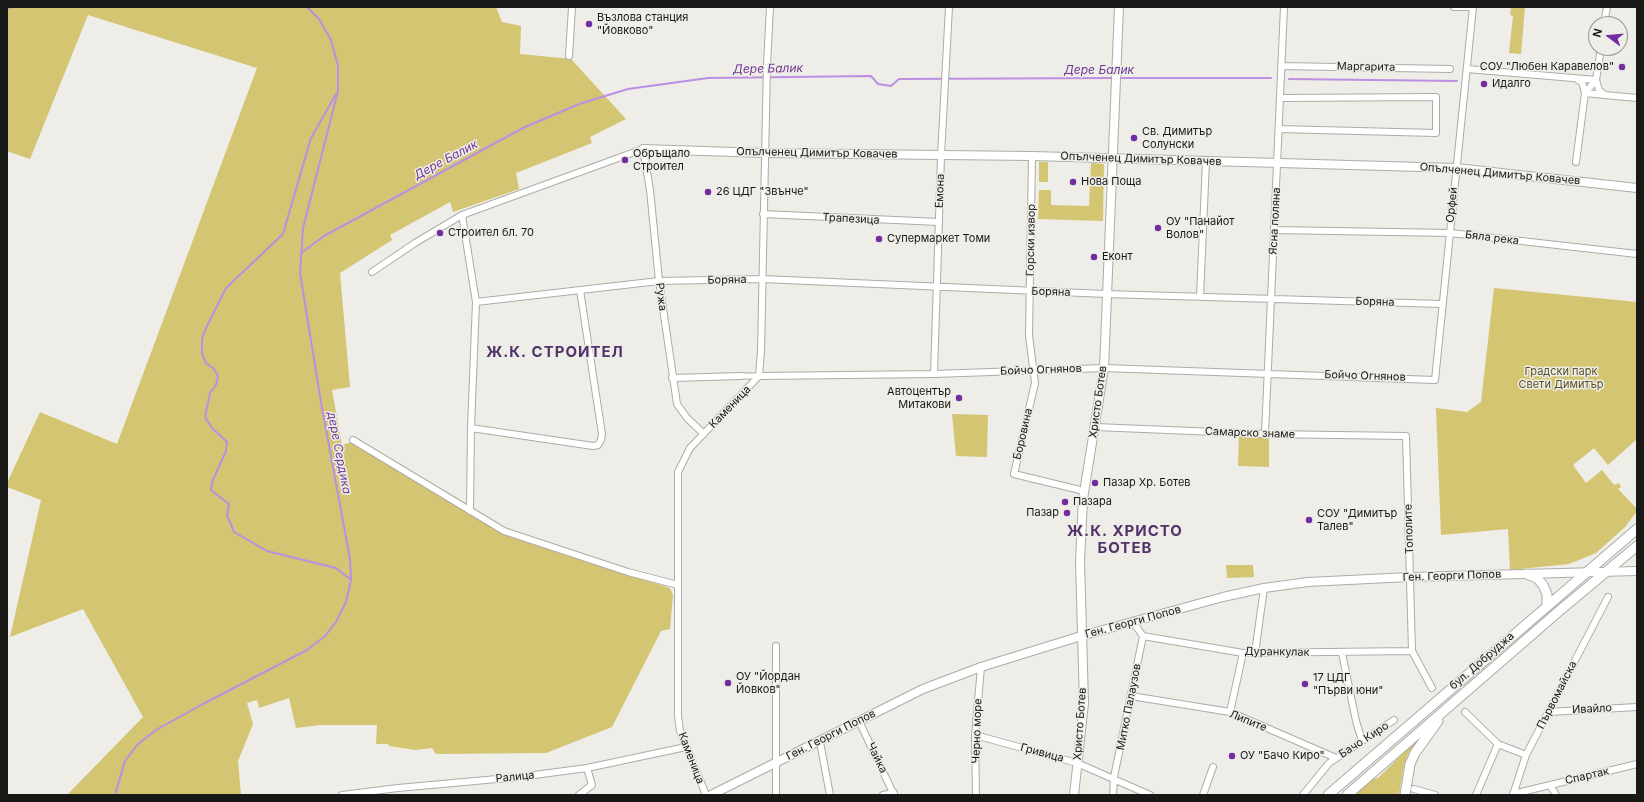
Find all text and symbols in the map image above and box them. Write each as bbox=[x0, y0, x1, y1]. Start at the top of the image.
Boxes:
place label: Възлова станция "Йовково" bbox=[597, 11, 688, 37]
north arrow bbox=[1588, 16, 1628, 56]
marker: Възлова станция "Йовково" bbox=[584, 19, 594, 29]
text: N bbox=[1590, 27, 1605, 39]
street label: Маргарита bbox=[1337, 60, 1395, 74]
place label: СОУ "Любен Каравелов" bbox=[1480, 60, 1614, 74]
water label: Дере Балик bbox=[733, 61, 803, 77]
marker: СОУ "Любен Каравелов" bbox=[1617, 62, 1627, 72]
water label: Дере Балик bbox=[1064, 63, 1134, 77]
place label: Идалго bbox=[1492, 77, 1531, 91]
marker: Идалго bbox=[1479, 79, 1489, 89]
place label: Св. Димитър Солунски bbox=[1142, 125, 1212, 151]
marker: Св. Димитър Солунски bbox=[1129, 133, 1139, 143]
water label: Дере Балик bbox=[412, 137, 480, 183]
street label: Опълченец Димитър Ковачев bbox=[736, 145, 898, 161]
place label: Обръщало Строител bbox=[633, 147, 690, 173]
street label: Опълченец Димитър Ковачев bbox=[1060, 150, 1222, 168]
marker: Обръщало Строител bbox=[620, 155, 630, 165]
street label: Опълченец Димитър Ковачев bbox=[1419, 160, 1581, 188]
street label: Емона bbox=[933, 174, 947, 208]
place label: Нова Поща bbox=[1081, 175, 1141, 189]
marker: Нова Поща bbox=[1068, 177, 1078, 187]
place label: 26 ЦДГ "Звънче" bbox=[716, 185, 809, 199]
marker: 26 ЦДГ "Звънче" bbox=[703, 187, 713, 197]
street label: Ясна поляна bbox=[1267, 187, 1283, 255]
street label: Орфей bbox=[1444, 187, 1460, 223]
street label: Горски извор bbox=[1024, 204, 1038, 276]
street label: Трапезица bbox=[822, 211, 880, 227]
place label: ОУ "Панайот Волов" bbox=[1166, 215, 1234, 241]
marker: ОУ "Панайот Волов" bbox=[1153, 223, 1163, 233]
place label: Строител бл. 70 bbox=[448, 226, 534, 240]
marker: Строител бл. 70 bbox=[435, 228, 445, 238]
street label: Бяла река bbox=[1464, 228, 1520, 248]
place label: Супермаркет Томи bbox=[887, 232, 990, 246]
marker: Супермаркет Томи bbox=[874, 234, 884, 244]
place label: Еконт bbox=[1102, 250, 1133, 264]
marker: Еконт bbox=[1089, 252, 1099, 262]
street label: Боряна bbox=[707, 273, 747, 287]
street label: Ружа bbox=[653, 282, 669, 312]
street label: Боряна bbox=[1031, 285, 1071, 299]
street label: Боряна bbox=[1355, 295, 1395, 309]
district label: Ж.К. СТРОИТЕЛ bbox=[486, 343, 624, 361]
street label: Бойчо Огнянов bbox=[1000, 362, 1082, 378]
street label: Христо Ботев bbox=[1086, 365, 1110, 439]
park label: Градски парк Свети Димитър bbox=[1518, 365, 1604, 391]
street label: Бойчо Огнянов bbox=[1324, 368, 1406, 384]
street label: Каменица bbox=[706, 383, 754, 431]
place label: Автоцентър Митакови bbox=[887, 385, 951, 411]
marker: Автоцентър Митакови bbox=[954, 393, 964, 403]
street label: Боровина bbox=[1011, 407, 1035, 461]
water label: дере Сердика bbox=[324, 411, 354, 495]
street label: Самарско знаме bbox=[1205, 425, 1295, 441]
place label: Пазар Хр. Ботев bbox=[1103, 476, 1191, 490]
marker: Пазар Хр. Ботев bbox=[1090, 478, 1100, 488]
place label: Пазара bbox=[1073, 495, 1112, 509]
marker: Пазара bbox=[1060, 497, 1070, 507]
street label: Тополите bbox=[1402, 504, 1416, 554]
place label: Пазар bbox=[1026, 506, 1059, 520]
place label: СОУ "Димитър Талев" bbox=[1317, 507, 1397, 533]
marker: Пазар bbox=[1062, 508, 1072, 518]
marker: СОУ "Димитър Талев" bbox=[1304, 515, 1314, 525]
district label: Ж.К. ХРИСТО БОТЕВ bbox=[1067, 522, 1183, 557]
street label: Ген. Георги Попов bbox=[1403, 568, 1501, 584]
street label: Ген. Георги Попов bbox=[1084, 603, 1182, 641]
street label: бул. Добруджа bbox=[1447, 629, 1517, 693]
street label: Дуранкулак bbox=[1244, 645, 1310, 659]
street label: Първомайска bbox=[1534, 659, 1580, 731]
street label: Митко Палаузов bbox=[1114, 663, 1144, 751]
place label: ОУ "Йордан Йовков" bbox=[736, 670, 800, 696]
place label: 17 ЦДГ "Първи юни" bbox=[1313, 671, 1383, 697]
marker: ОУ "Йордан Йовков" bbox=[723, 678, 733, 688]
marker: 17 ЦДГ "Първи юни" bbox=[1300, 679, 1310, 689]
street label: Христо Ботев bbox=[1071, 687, 1089, 761]
street label: Черно море bbox=[969, 698, 985, 764]
street label: Ивайло bbox=[1572, 701, 1612, 717]
street label: Ген. Георги Попов bbox=[784, 707, 878, 763]
street label: Липите bbox=[1227, 708, 1269, 734]
street label: Бачо Киро bbox=[1337, 719, 1391, 761]
street label: Каменица bbox=[675, 730, 707, 786]
street label: Чайка bbox=[864, 740, 890, 776]
street label: Гривица bbox=[1019, 741, 1065, 765]
place label: ОУ "Бачо Киро" bbox=[1240, 749, 1325, 763]
marker: ОУ "Бачо Киро" bbox=[1227, 751, 1237, 761]
street label: Спартак bbox=[1564, 765, 1610, 787]
street label: Ралица bbox=[495, 768, 535, 786]

